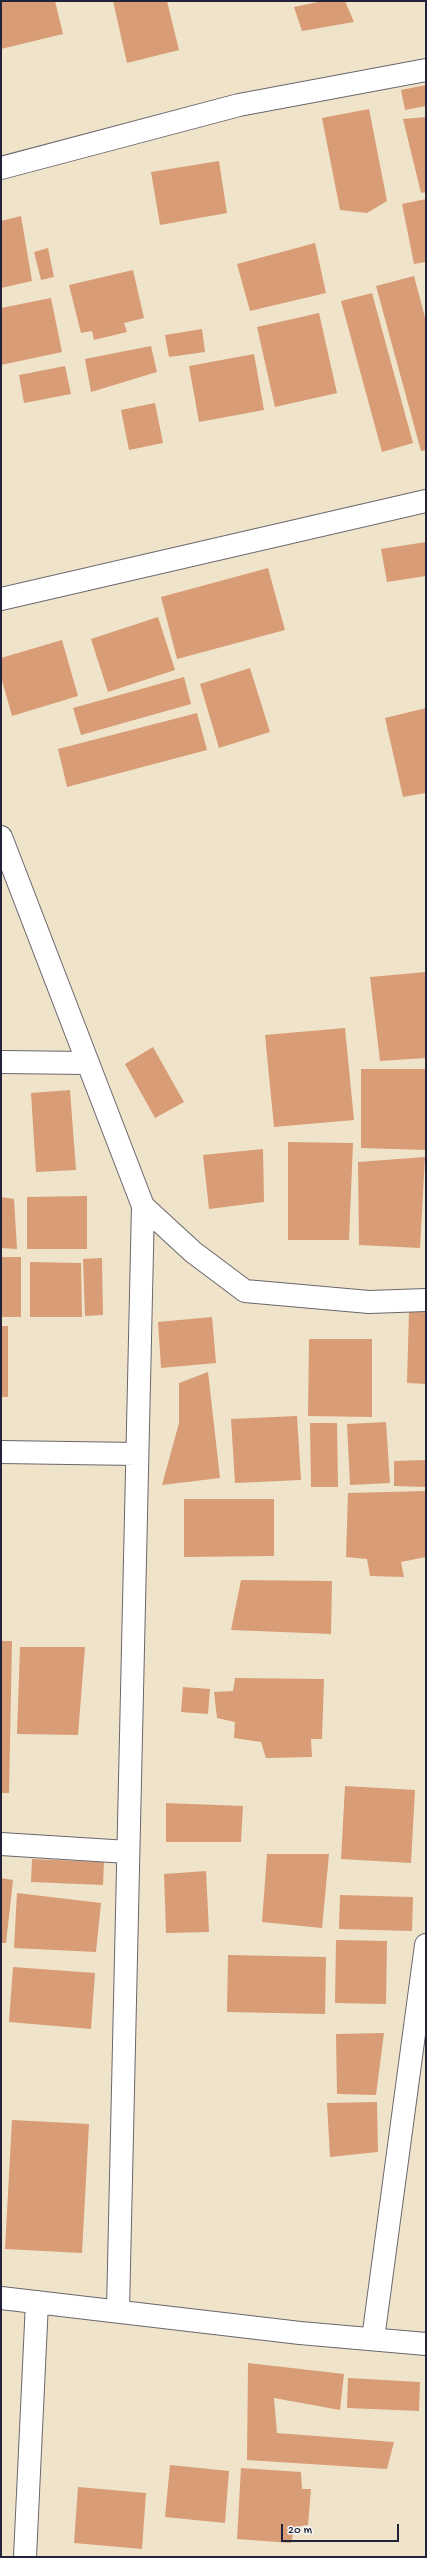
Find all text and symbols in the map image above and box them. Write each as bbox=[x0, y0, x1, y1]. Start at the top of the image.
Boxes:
scale bar bbox=[283, 2516, 401, 2542]
text: 20 m bbox=[288, 2524, 312, 2538]

